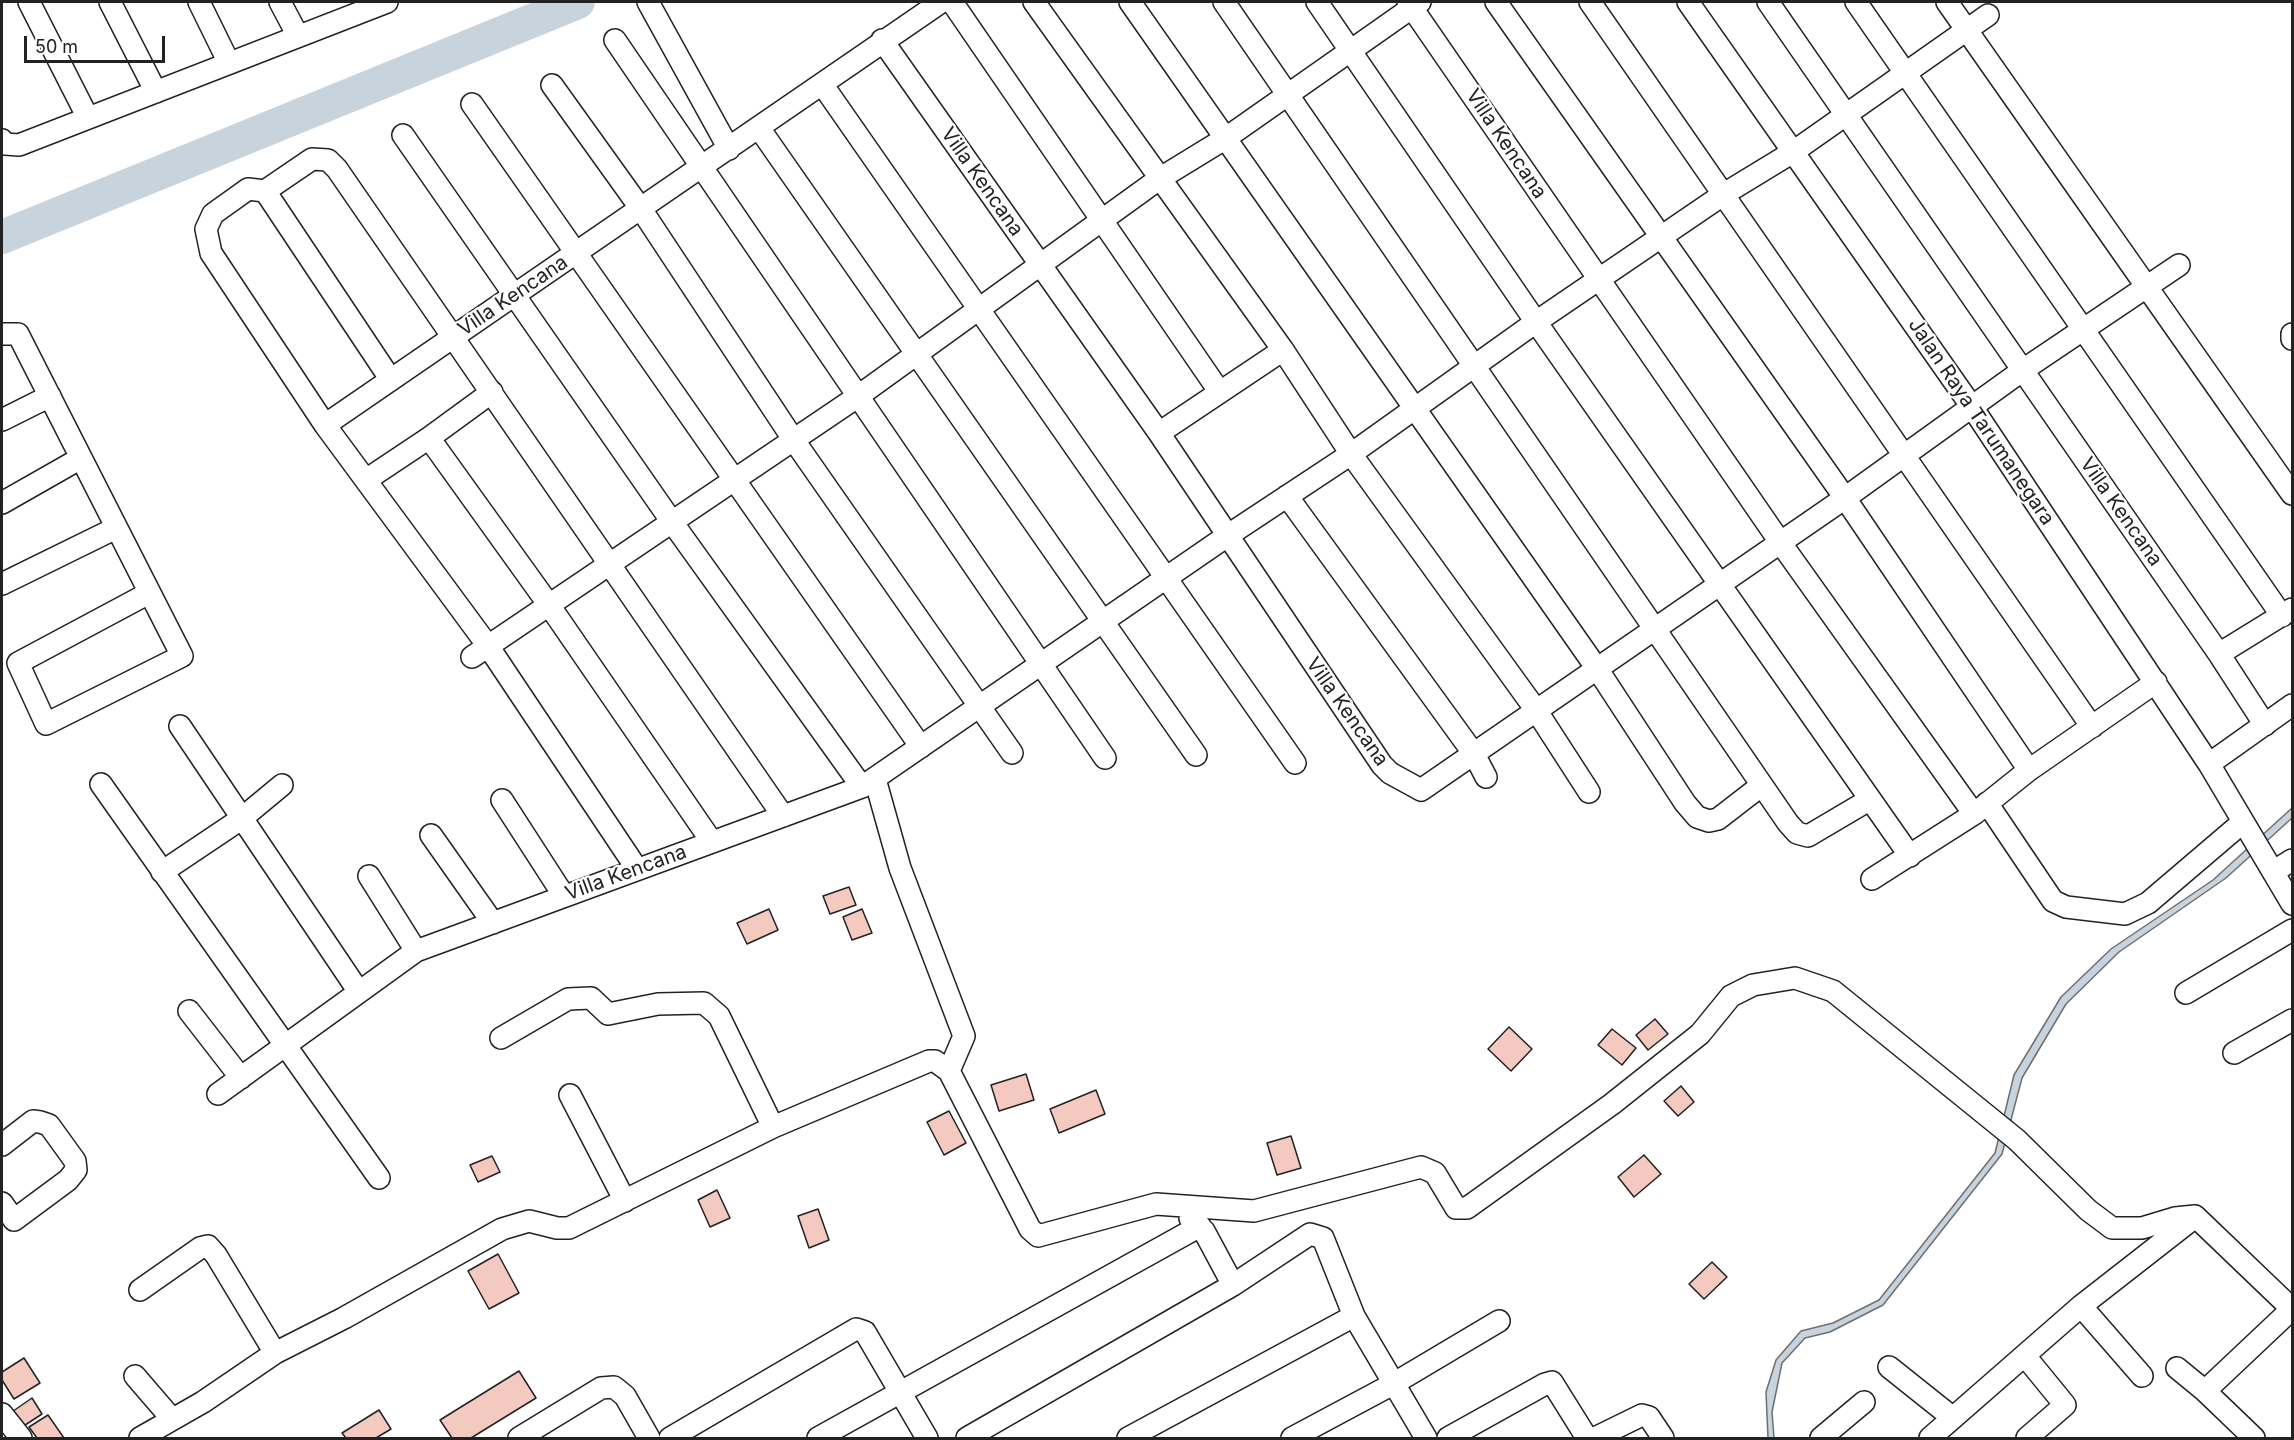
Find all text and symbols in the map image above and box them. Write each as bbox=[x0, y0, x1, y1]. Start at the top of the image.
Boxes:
scale bar bbox=[27, 24, 168, 62]
text: 50 m bbox=[35, 36, 78, 57]
street label: Villa Kencana bbox=[1460, 85, 1552, 203]
street label: Villa Kencana bbox=[936, 123, 1028, 241]
street label: Villa Kencana bbox=[454, 250, 572, 342]
street label: Jalan Raya Tarumanegara bbox=[1903, 314, 2059, 530]
street label: Villa Kencana bbox=[2075, 453, 2167, 571]
street label: Villa Kencana bbox=[1301, 653, 1393, 771]
street label: Villa Kencana bbox=[562, 840, 690, 906]

